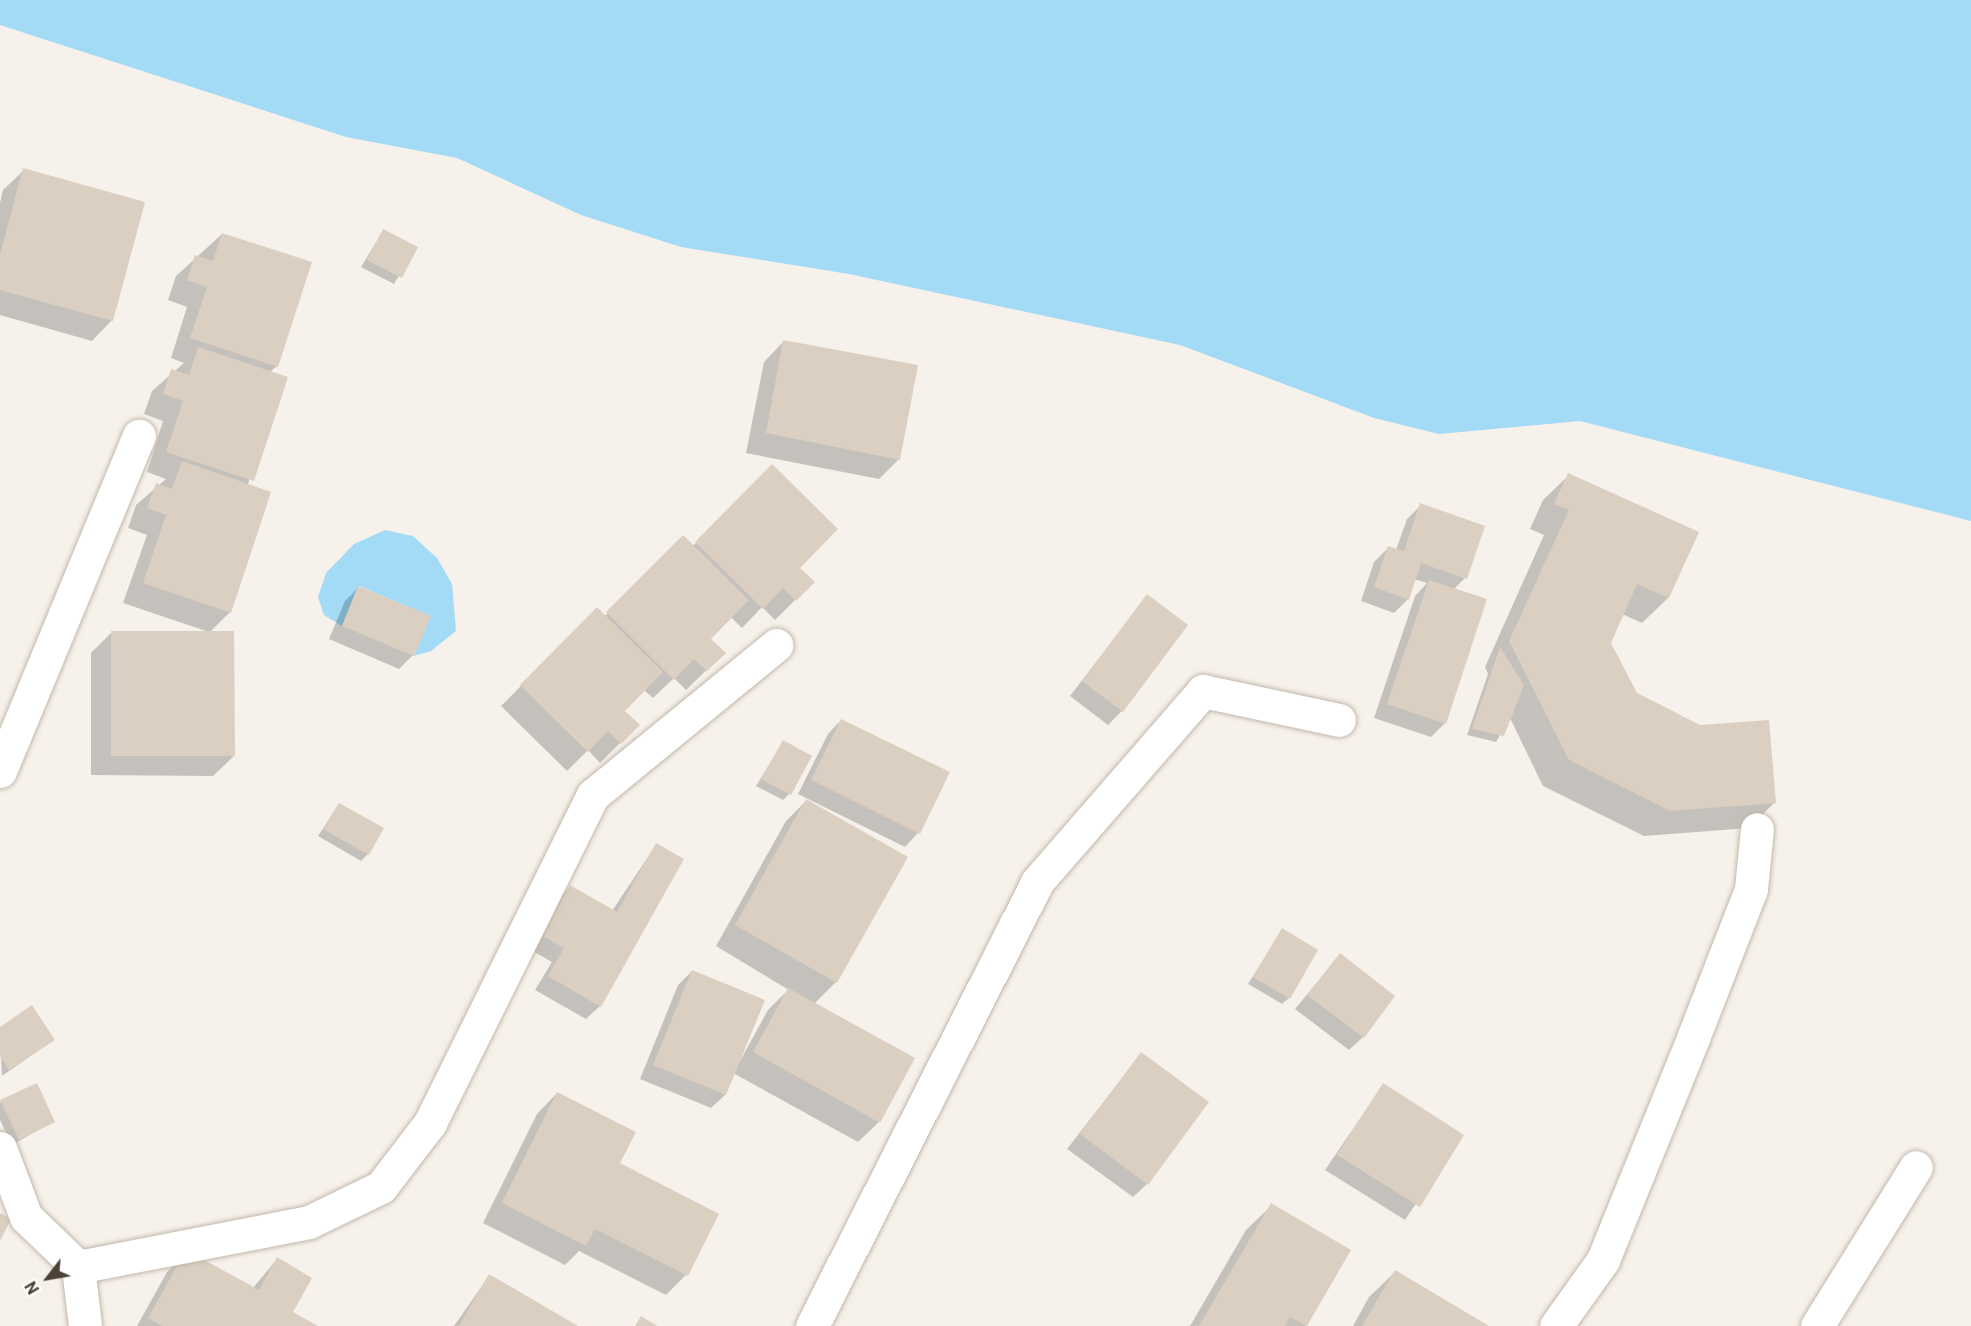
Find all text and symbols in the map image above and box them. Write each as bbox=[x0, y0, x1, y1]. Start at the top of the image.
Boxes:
north arrow bbox=[18, 1248, 78, 1308]
text: N bbox=[21, 1278, 43, 1297]

